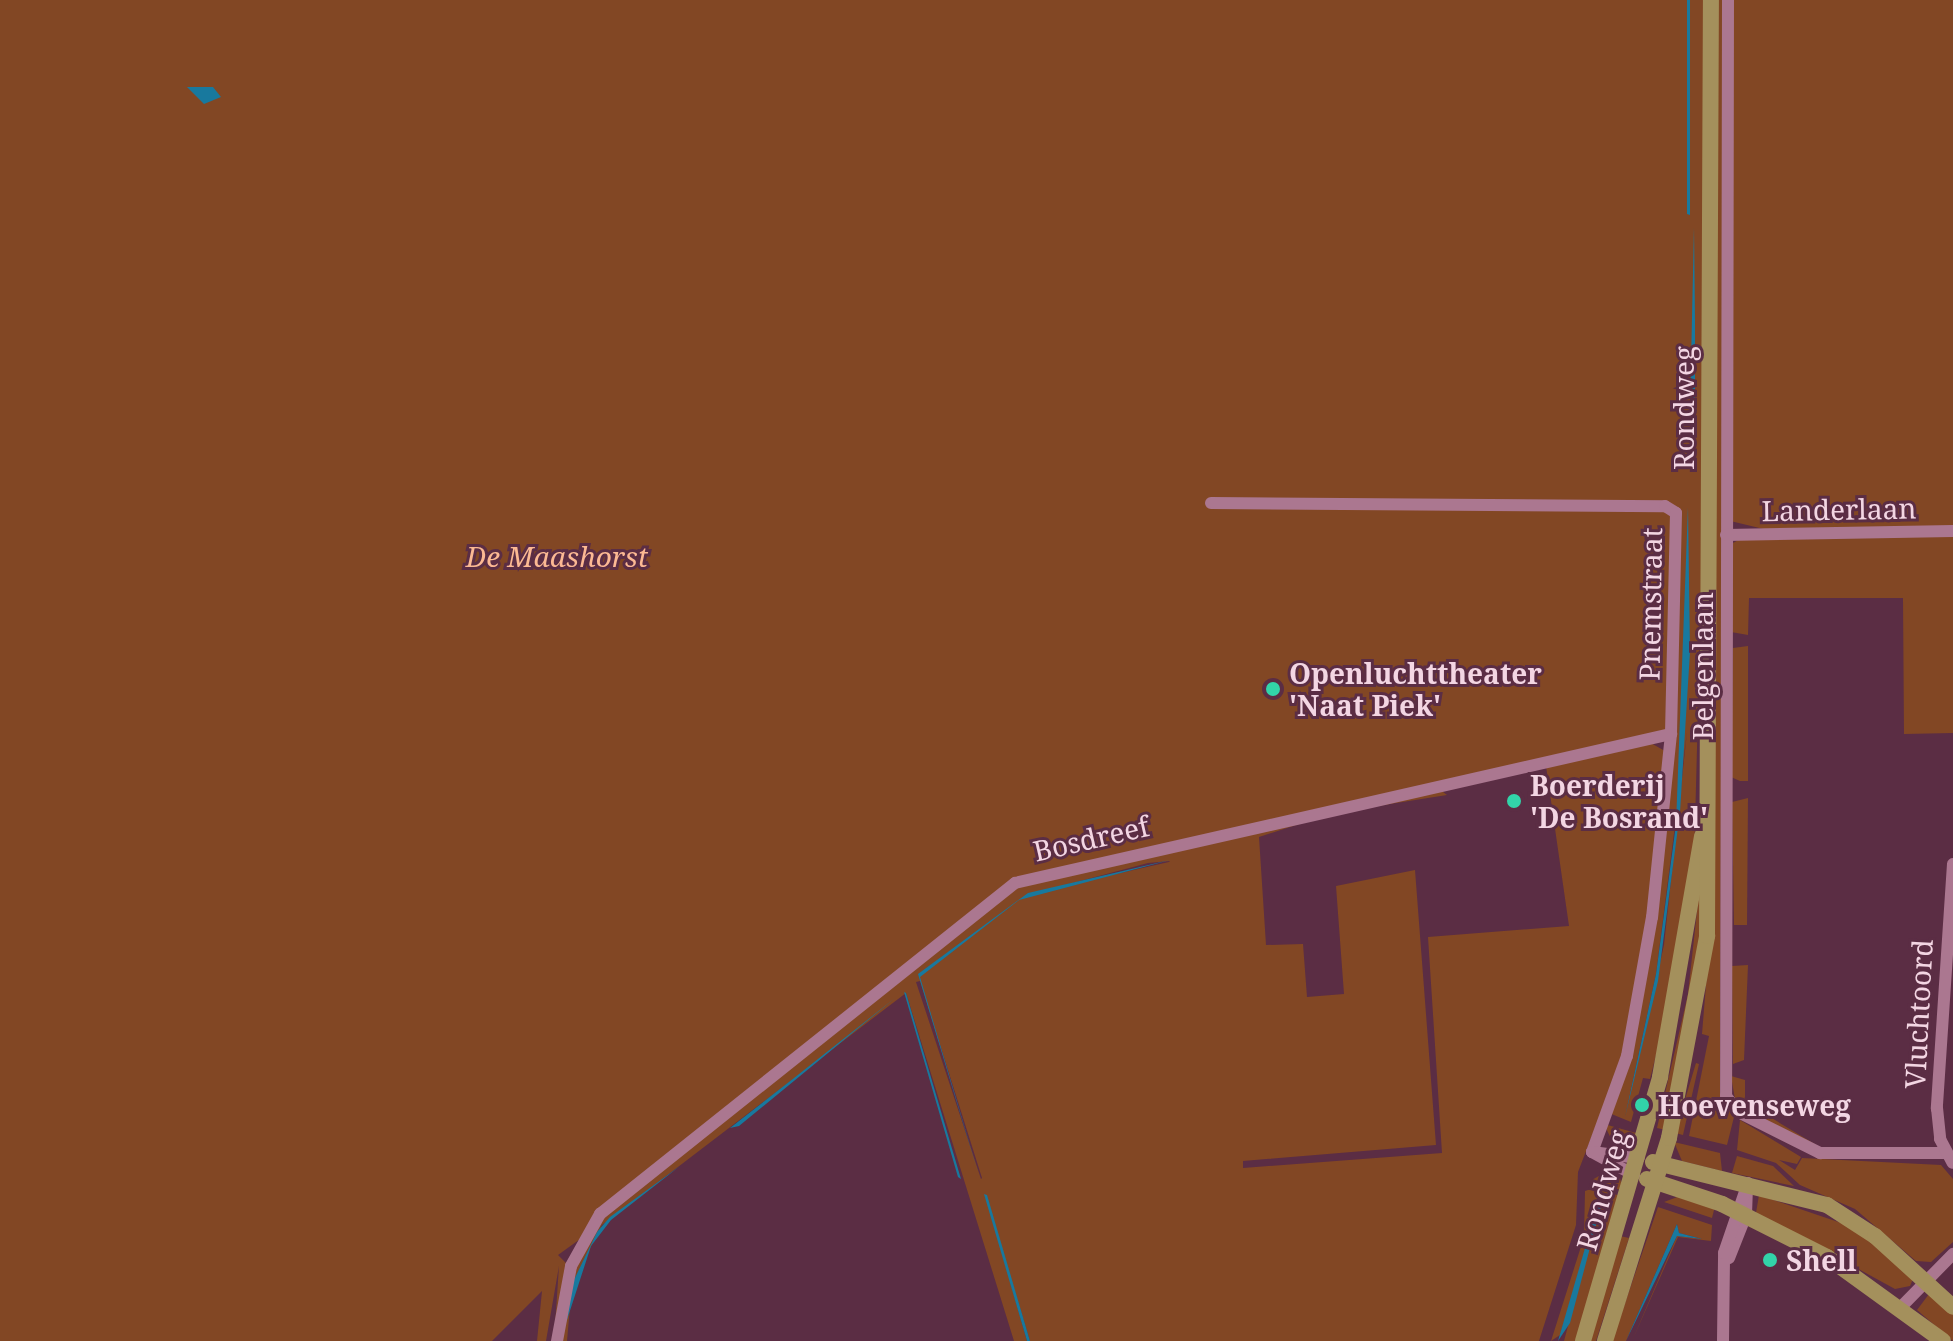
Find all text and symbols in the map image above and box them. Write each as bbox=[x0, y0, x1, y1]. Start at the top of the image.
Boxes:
street label: Rondweg bbox=[1666, 346, 1700, 470]
street label: Landerlaan bbox=[1761, 491, 1917, 527]
street label: Pnemstraat bbox=[1632, 527, 1668, 681]
park label: De Maashorst bbox=[466, 539, 648, 573]
street label: Belgenlaan bbox=[1685, 592, 1719, 740]
place label: Openluchttheater 'Naat Piek' bbox=[1289, 656, 1542, 722]
marker: Openluchttheater 'Naat Piek' bbox=[1264, 680, 1282, 698]
place label: Boerderij 'De Bosrand' bbox=[1530, 768, 1708, 834]
marker: Boerderij 'De Bosrand' bbox=[1505, 792, 1523, 810]
street label: Bosdreef bbox=[1030, 808, 1152, 868]
street label: Vluchtoord bbox=[1897, 938, 1939, 1090]
place label: Hoevenseweg bbox=[1658, 1088, 1851, 1122]
marker: Hoevenseweg bbox=[1633, 1096, 1651, 1114]
street label: Rondweg bbox=[1569, 1126, 1635, 1254]
place label: Shell bbox=[1786, 1243, 1857, 1277]
marker: Shell bbox=[1761, 1251, 1779, 1269]

